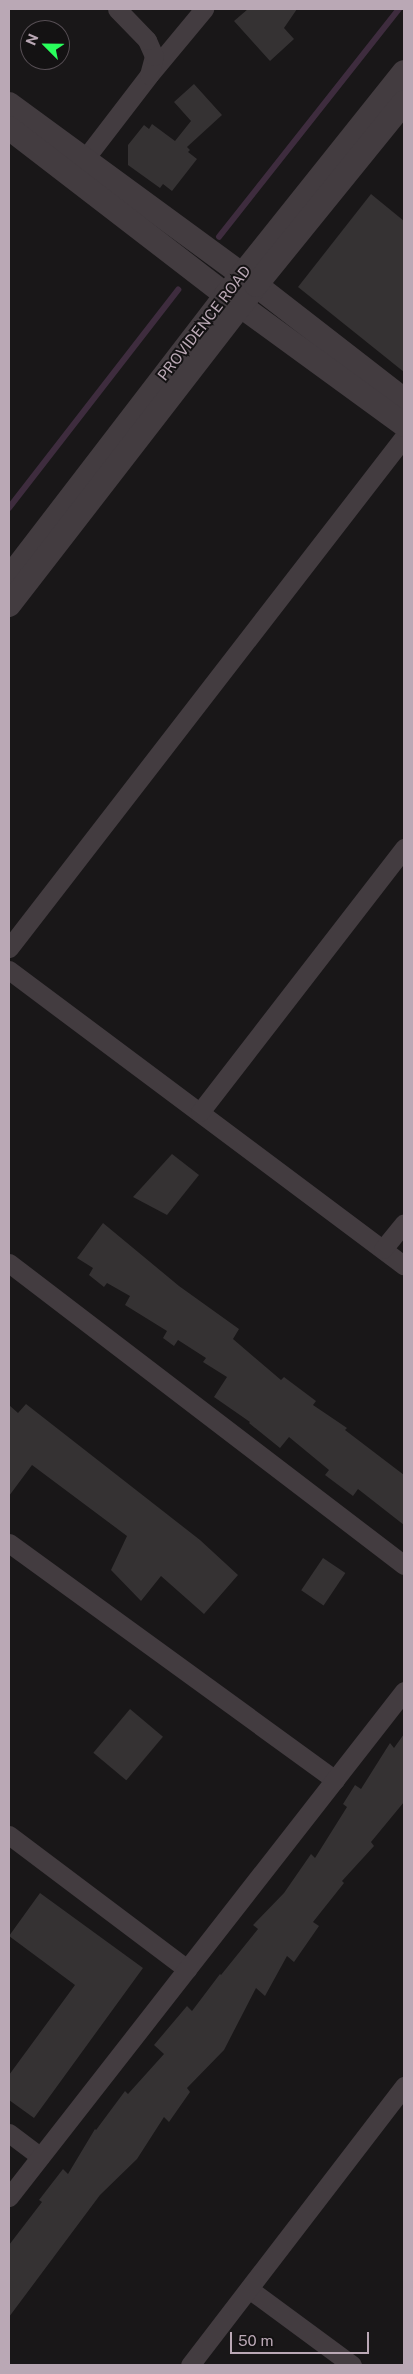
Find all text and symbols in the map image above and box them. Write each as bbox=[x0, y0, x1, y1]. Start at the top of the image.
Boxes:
north arrow bbox=[20, 20, 70, 70]
text: N bbox=[23, 31, 42, 48]
street label: PROVIDENCE ROAD bbox=[154, 262, 254, 384]
scale bar bbox=[233, 2322, 372, 2354]
text: 50 m bbox=[238, 2332, 273, 2349]

